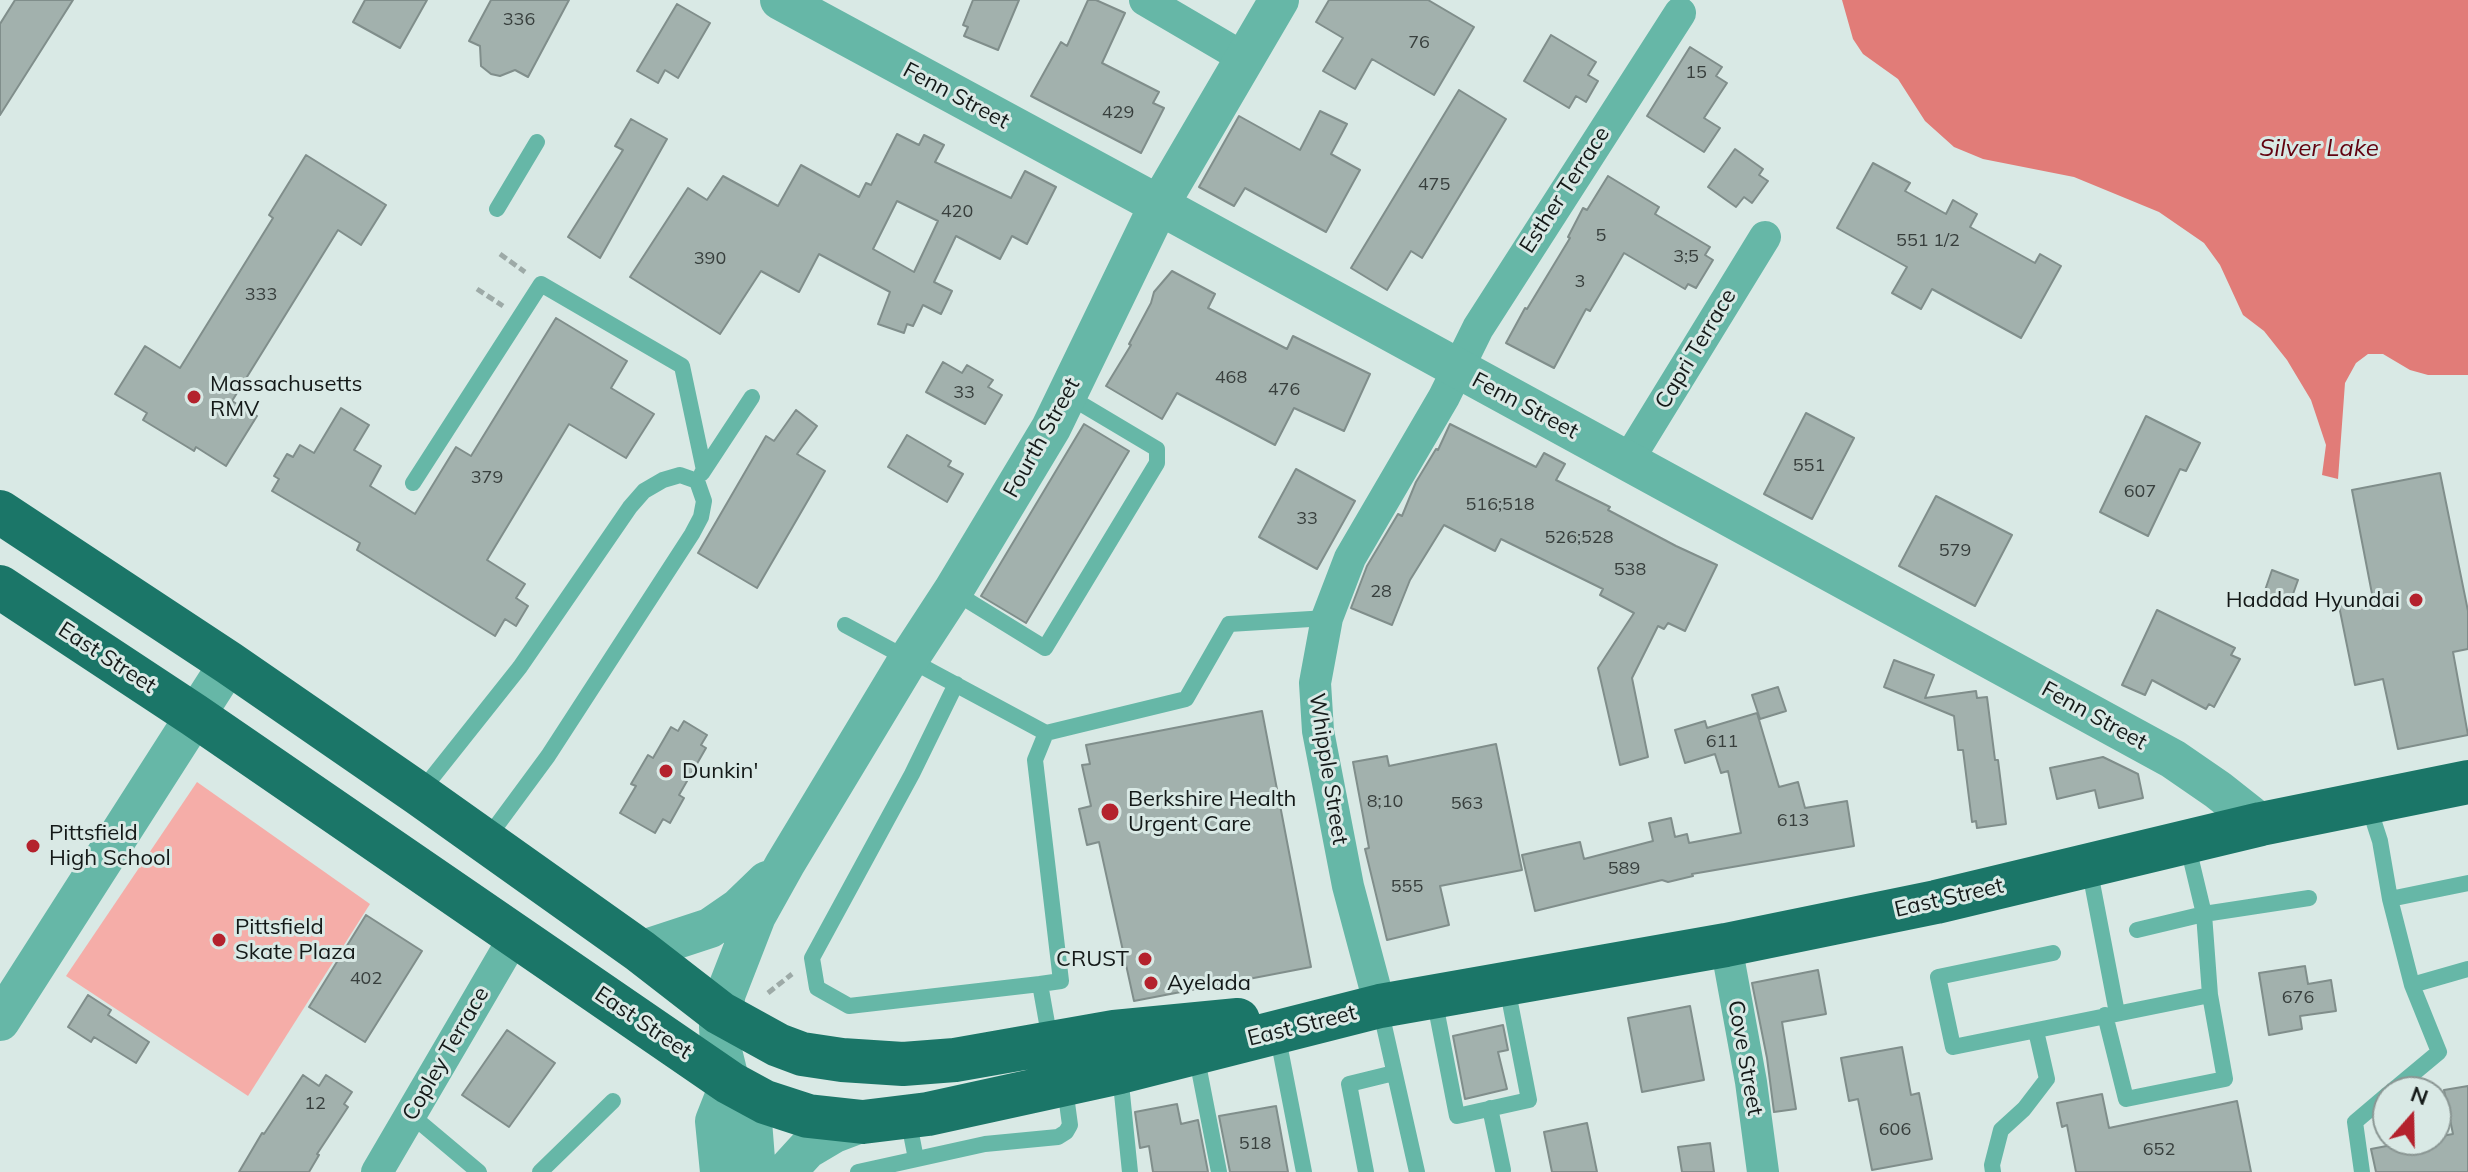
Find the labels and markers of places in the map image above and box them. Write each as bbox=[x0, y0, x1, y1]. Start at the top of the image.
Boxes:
place label: Massachusetts RMV bbox=[210, 371, 362, 422]
marker: Massachusetts RMV bbox=[185, 388, 203, 406]
place label: Haddad Hyundai bbox=[2226, 587, 2400, 613]
marker: Haddad Hyundai bbox=[2407, 591, 2425, 609]
place label: Dunkin' bbox=[682, 758, 758, 784]
marker: Dunkin' bbox=[657, 762, 675, 780]
place label: Berkshire Health Urgent Care bbox=[1128, 786, 1296, 838]
marker: Berkshire Health Urgent Care bbox=[1099, 801, 1121, 823]
place label: Pittsfield High School bbox=[49, 820, 171, 872]
marker: Pittsfield High School bbox=[24, 837, 42, 855]
place label: Pittsfield Skate Plaza bbox=[235, 914, 356, 966]
marker: Pittsfield Skate Plaza bbox=[210, 931, 228, 949]
place label: CRUST bbox=[1056, 946, 1129, 972]
marker: CRUST bbox=[1136, 950, 1154, 968]
place label: Ayelada bbox=[1167, 970, 1251, 996]
marker: Ayelada bbox=[1142, 974, 1160, 992]

